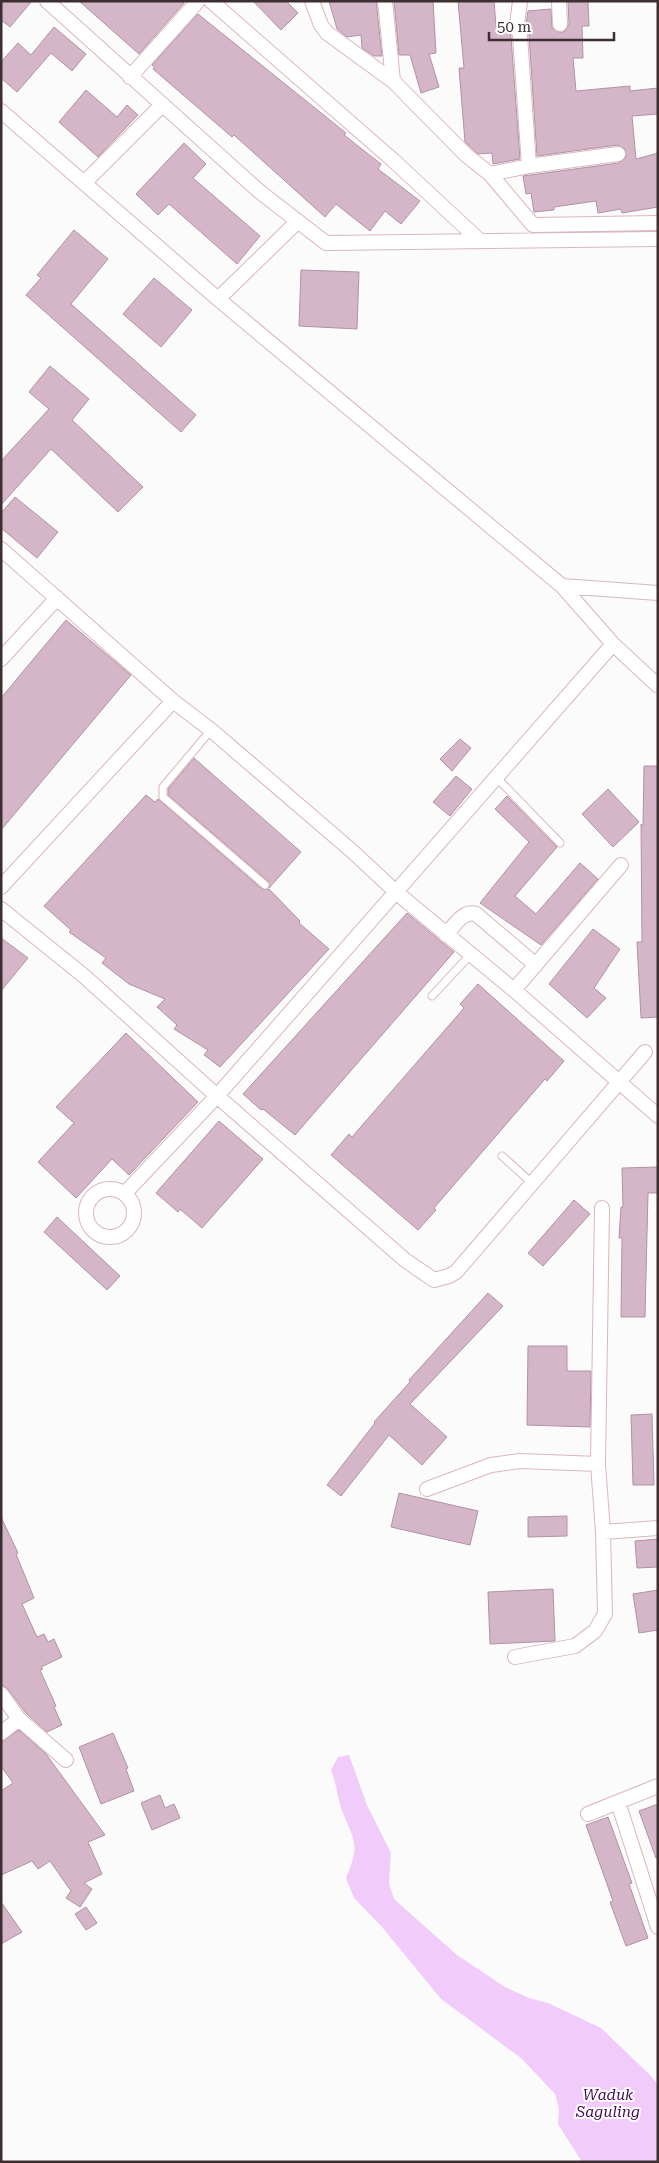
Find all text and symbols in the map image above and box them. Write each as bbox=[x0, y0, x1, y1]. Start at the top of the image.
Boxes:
scale bar bbox=[489, 10, 614, 42]
text: 50 m bbox=[497, 18, 532, 36]
water label: Waduk Saguling bbox=[575, 2086, 640, 2121]

